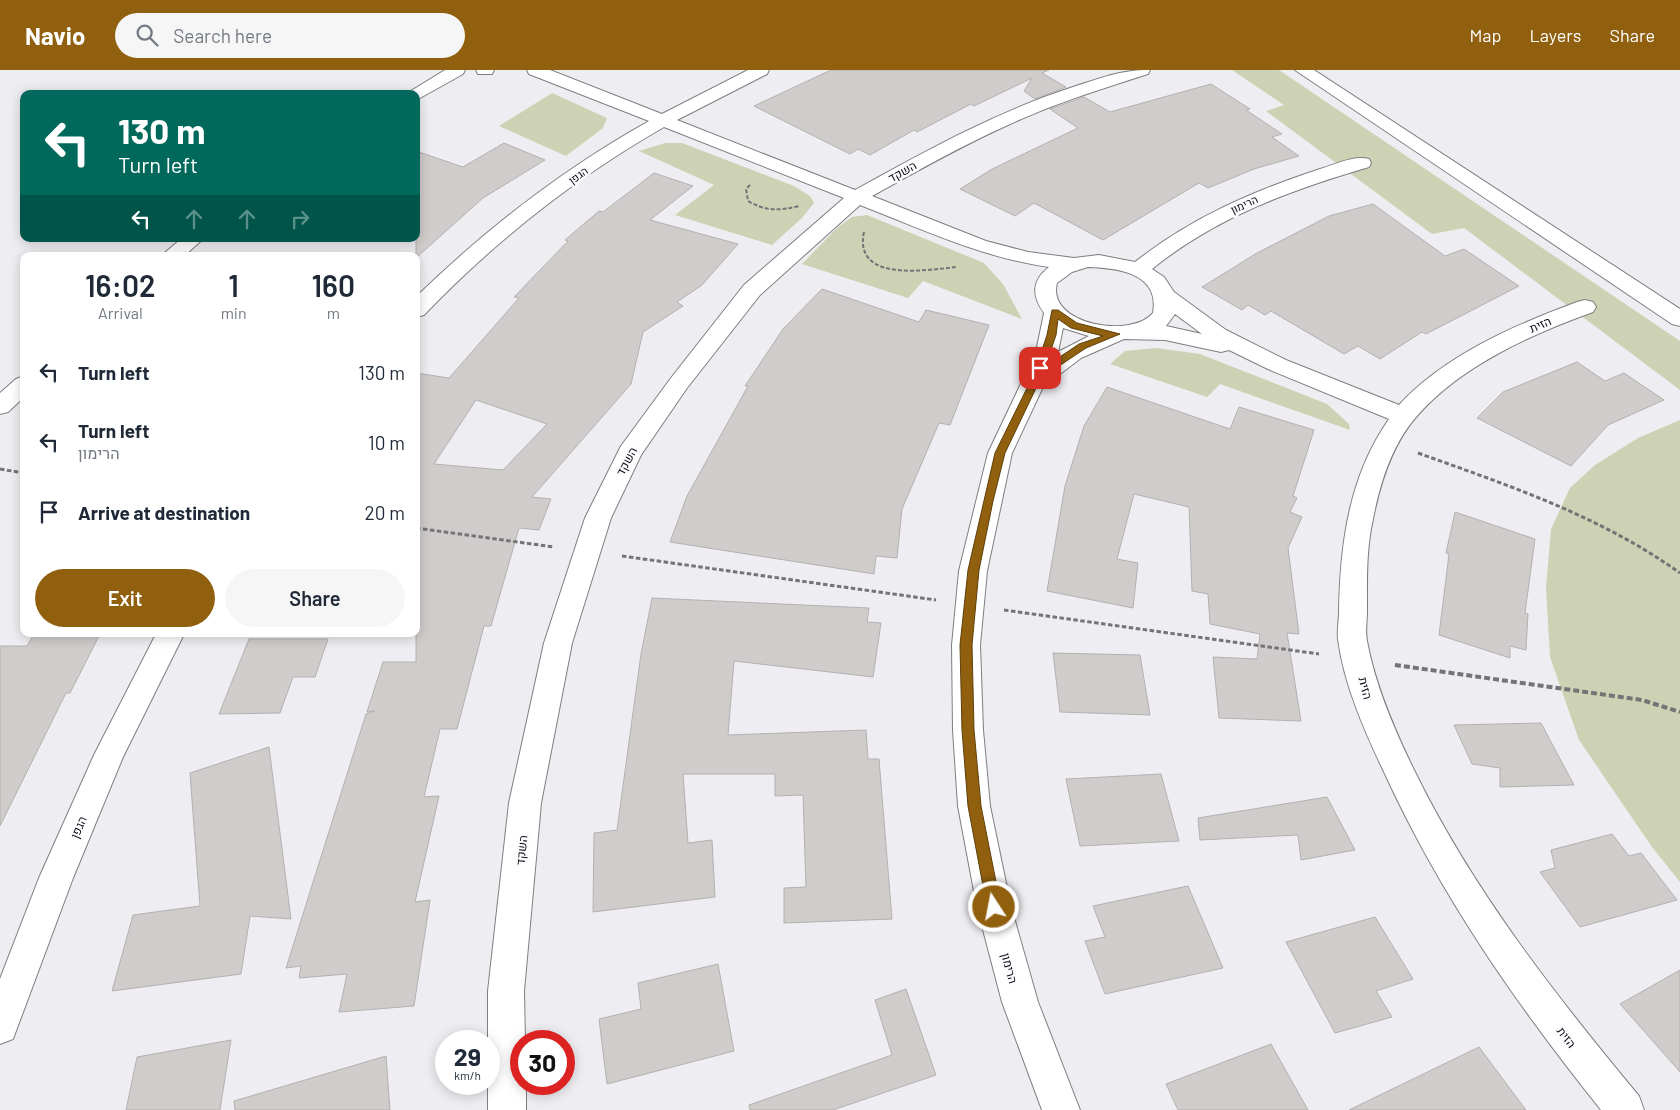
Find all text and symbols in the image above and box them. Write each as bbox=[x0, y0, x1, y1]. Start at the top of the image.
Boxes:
search box bbox=[115, 13, 465, 58]
text: Navio bbox=[25, 21, 85, 50]
icon: search bbox=[133, 21, 161, 49]
text: Search here bbox=[173, 24, 272, 47]
text: Map bbox=[1469, 24, 1501, 46]
text: Layers bbox=[1529, 24, 1582, 46]
text: Share bbox=[1610, 24, 1655, 46]
text: 130 m bbox=[118, 109, 205, 151]
icon: left bbox=[35, 110, 100, 175]
text: Turn left bbox=[118, 151, 198, 177]
street label: השקד bbox=[885, 158, 919, 184]
street label: הגפן bbox=[566, 164, 590, 186]
street label: הרימון bbox=[1228, 192, 1260, 216]
icon: left bbox=[127, 205, 155, 233]
icon: ahead bbox=[180, 205, 208, 233]
icon: ahead bbox=[233, 205, 261, 233]
icon: right bbox=[286, 205, 314, 233]
text: 16:02 bbox=[85, 267, 156, 303]
text: 1 bbox=[228, 267, 239, 303]
text: 160 bbox=[312, 267, 355, 303]
text: Arrival bbox=[98, 303, 143, 322]
text: min bbox=[221, 303, 247, 322]
text: m bbox=[327, 303, 340, 322]
street label: הזית bbox=[1527, 313, 1553, 335]
pin bbox=[1019, 347, 1061, 389]
icon: arrive bbox=[1026, 354, 1054, 382]
icon: left bbox=[35, 358, 63, 386]
text: Turn left bbox=[78, 361, 149, 384]
text: 130 m bbox=[358, 361, 405, 384]
text: Turn left bbox=[78, 419, 149, 442]
icon: left bbox=[35, 428, 63, 456]
text: 10 m bbox=[368, 431, 405, 454]
text: הרימון bbox=[78, 443, 120, 462]
street label: השקד bbox=[613, 444, 639, 478]
icon: arrive bbox=[35, 498, 63, 526]
text: Arrive at destination bbox=[78, 501, 250, 524]
text: 20 m bbox=[365, 501, 405, 524]
button: Exit bbox=[35, 569, 215, 627]
button: Share bbox=[225, 569, 405, 627]
street label: הזית bbox=[1356, 675, 1376, 701]
street label: הגפן bbox=[67, 814, 89, 840]
street label: השקד bbox=[512, 834, 530, 866]
position arrow bbox=[967, 880, 1019, 932]
street label: הרימון bbox=[999, 951, 1021, 985]
street label: הזית bbox=[1555, 1024, 1579, 1050]
speed limit sign: 30 bbox=[510, 1030, 575, 1095]
text: 29 bbox=[454, 1041, 481, 1071]
text: km/h bbox=[454, 1068, 481, 1082]

